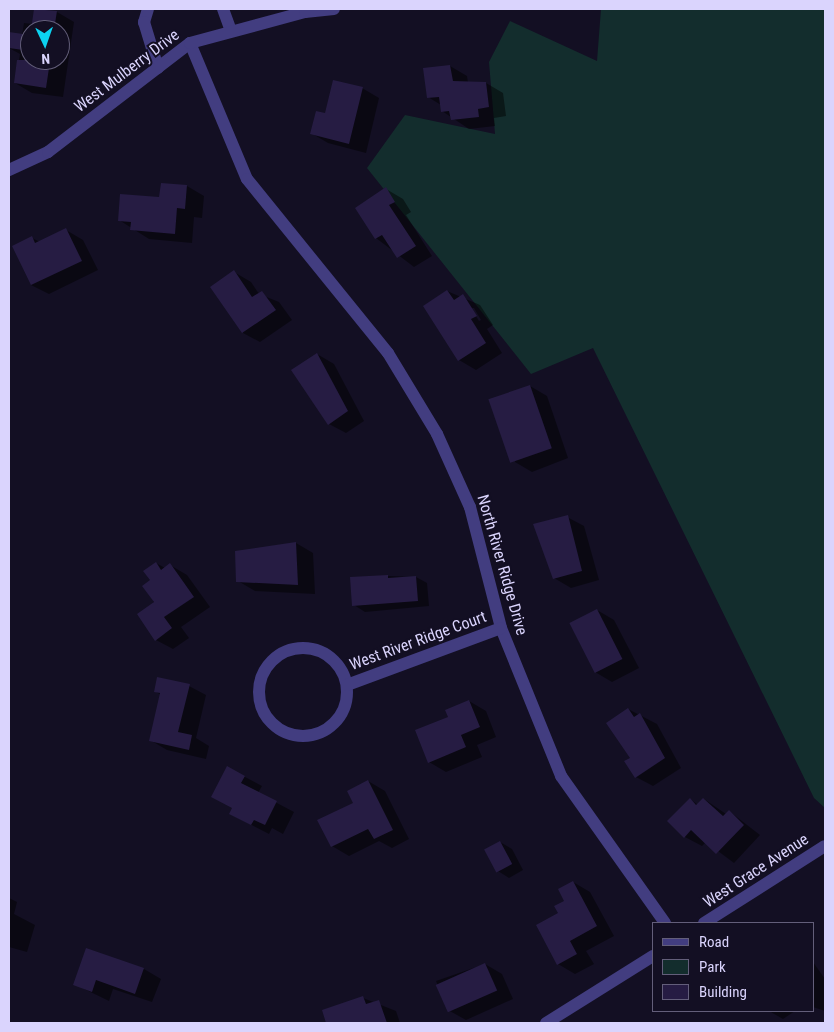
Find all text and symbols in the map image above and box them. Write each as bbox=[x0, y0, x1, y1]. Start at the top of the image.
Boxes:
north arrow bbox=[20, 20, 70, 70]
street label: West Mulberry Drive bbox=[71, 25, 183, 117]
text: N bbox=[41, 51, 50, 67]
street label: North River Ridge Drive bbox=[473, 492, 531, 638]
street label: West River Ridge Court bbox=[347, 607, 489, 675]
street label: West Grace Avenue bbox=[700, 830, 812, 912]
legend bbox=[652, 922, 814, 1012]
text: Road bbox=[699, 933, 729, 951]
text: Park bbox=[699, 958, 726, 976]
text: Building bbox=[699, 983, 747, 1001]

